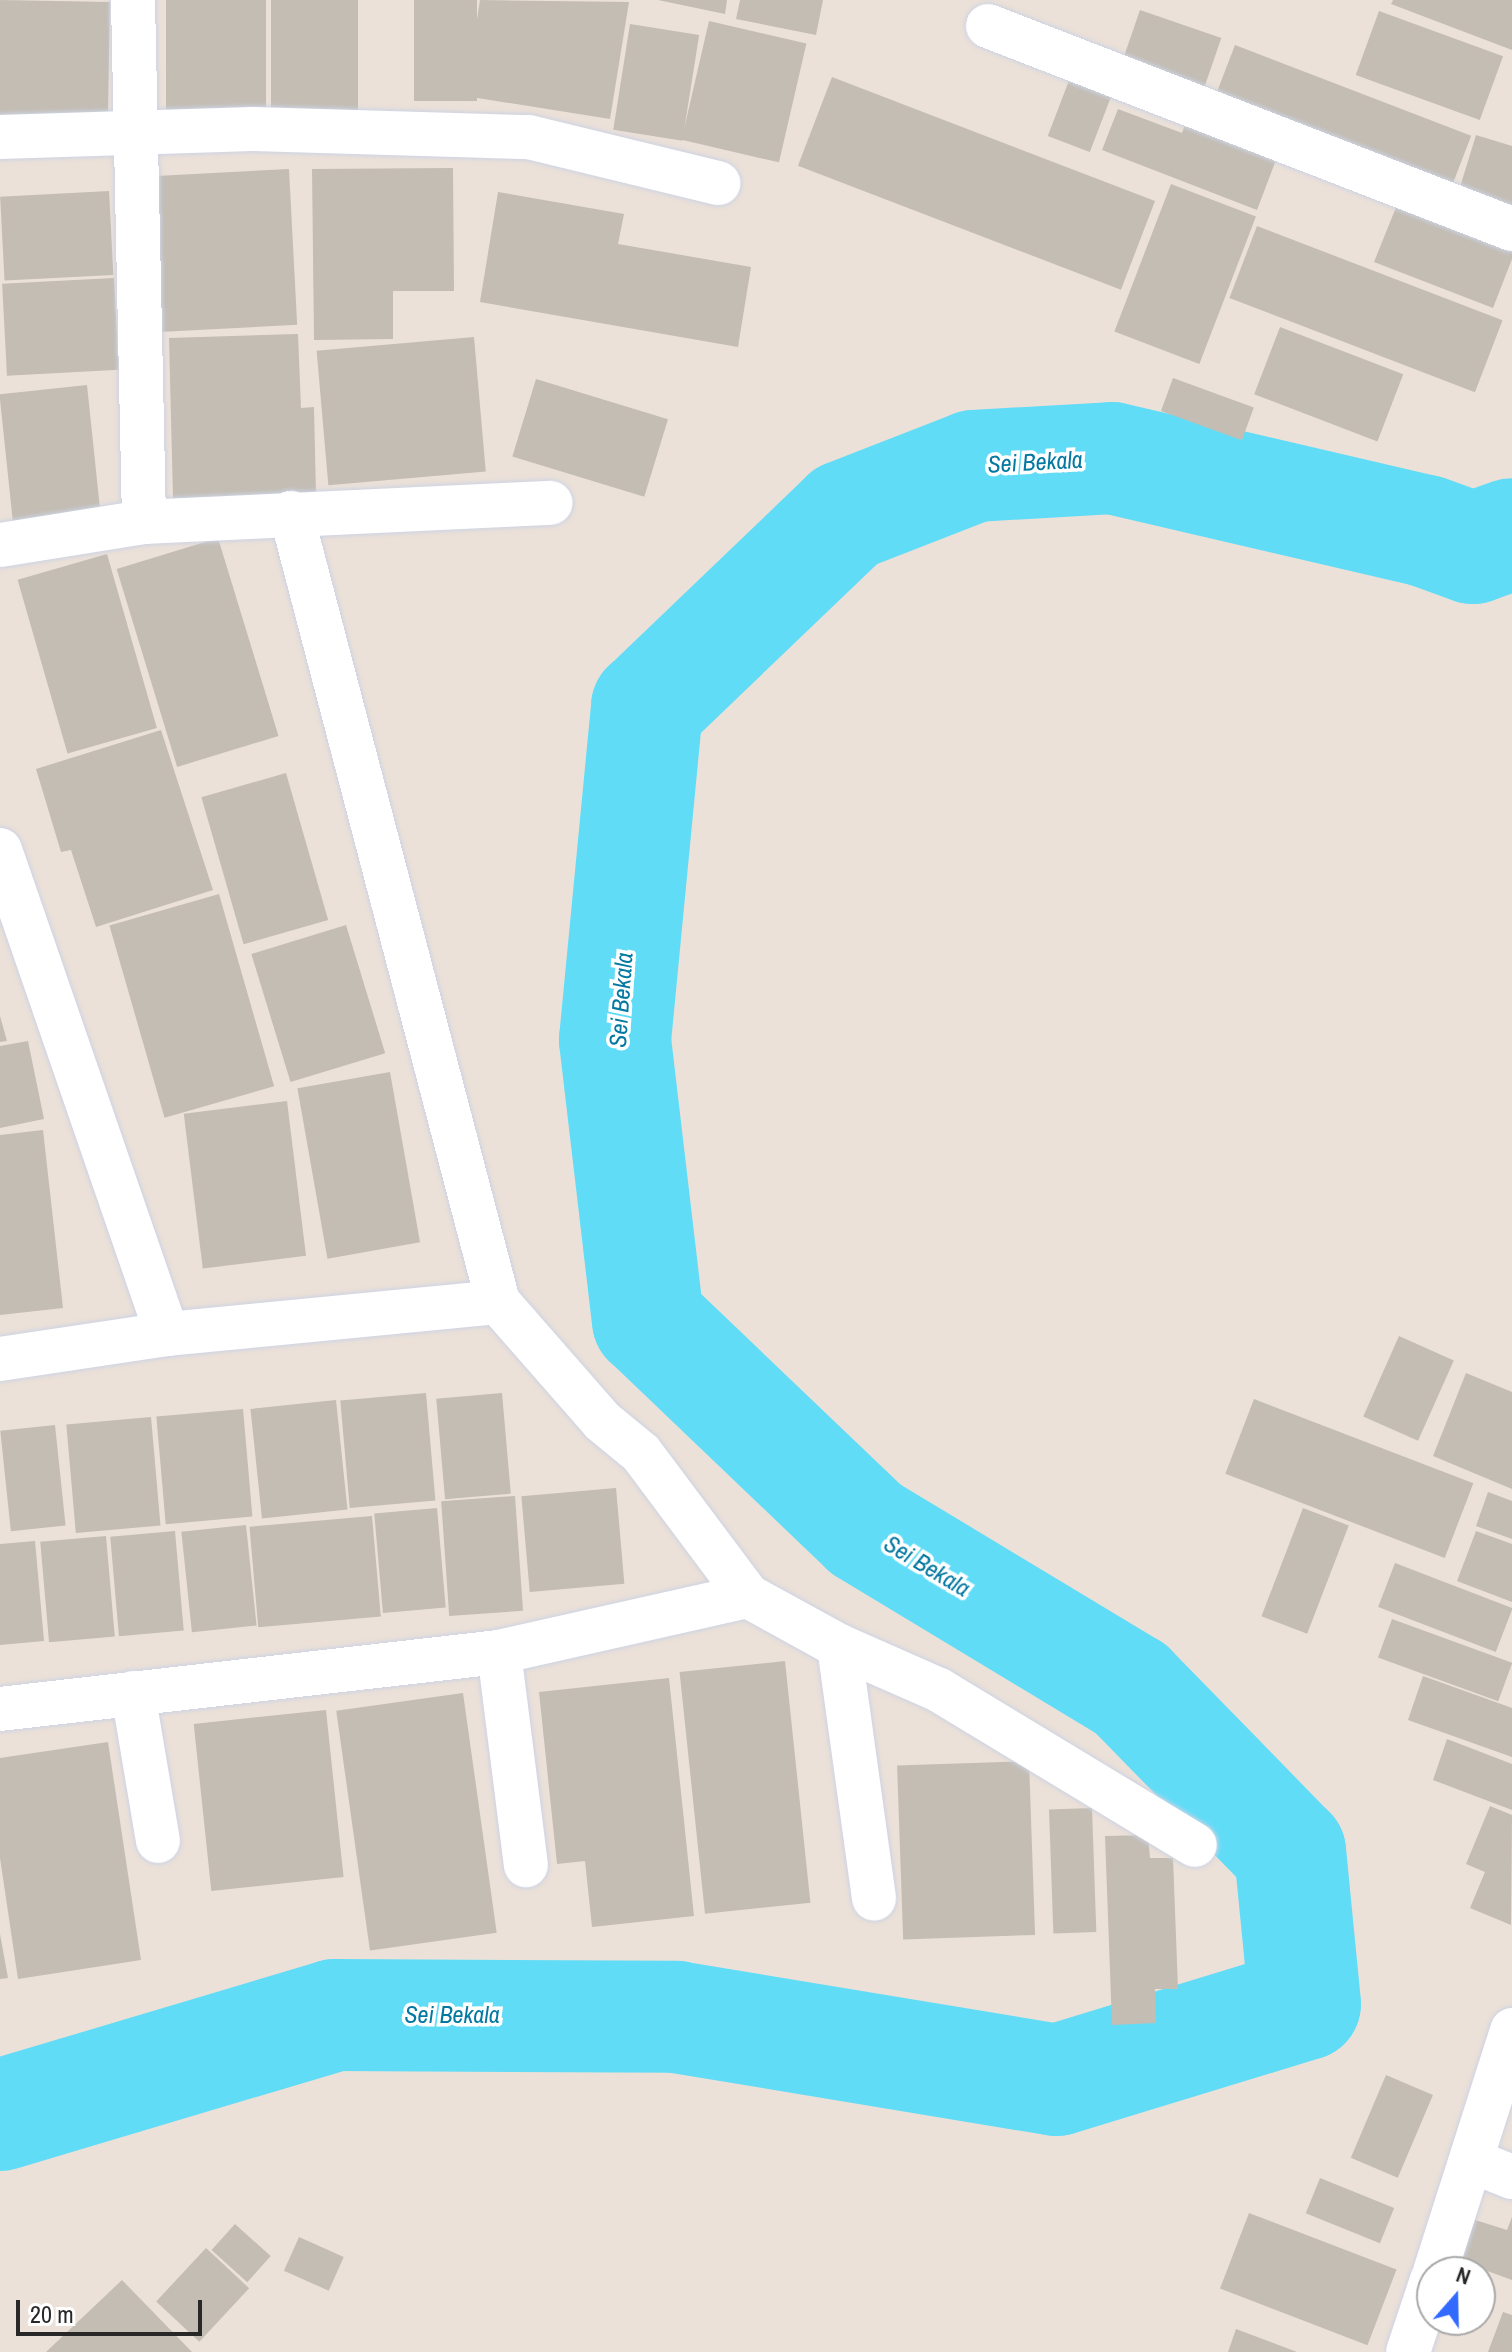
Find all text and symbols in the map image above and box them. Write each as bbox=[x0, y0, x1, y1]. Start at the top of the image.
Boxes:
water label: Sei Bekala bbox=[987, 445, 1083, 479]
water label: Sei Bekala bbox=[603, 952, 639, 1048]
water label: Sei Bekala bbox=[879, 1529, 975, 1603]
water label: Sei Bekala bbox=[404, 2001, 500, 2029]
north arrow bbox=[1416, 2256, 1496, 2336]
text: N bbox=[1452, 2259, 1475, 2292]
scale bar bbox=[20, 2284, 206, 2334]
text: 20 m bbox=[30, 2298, 74, 2330]

